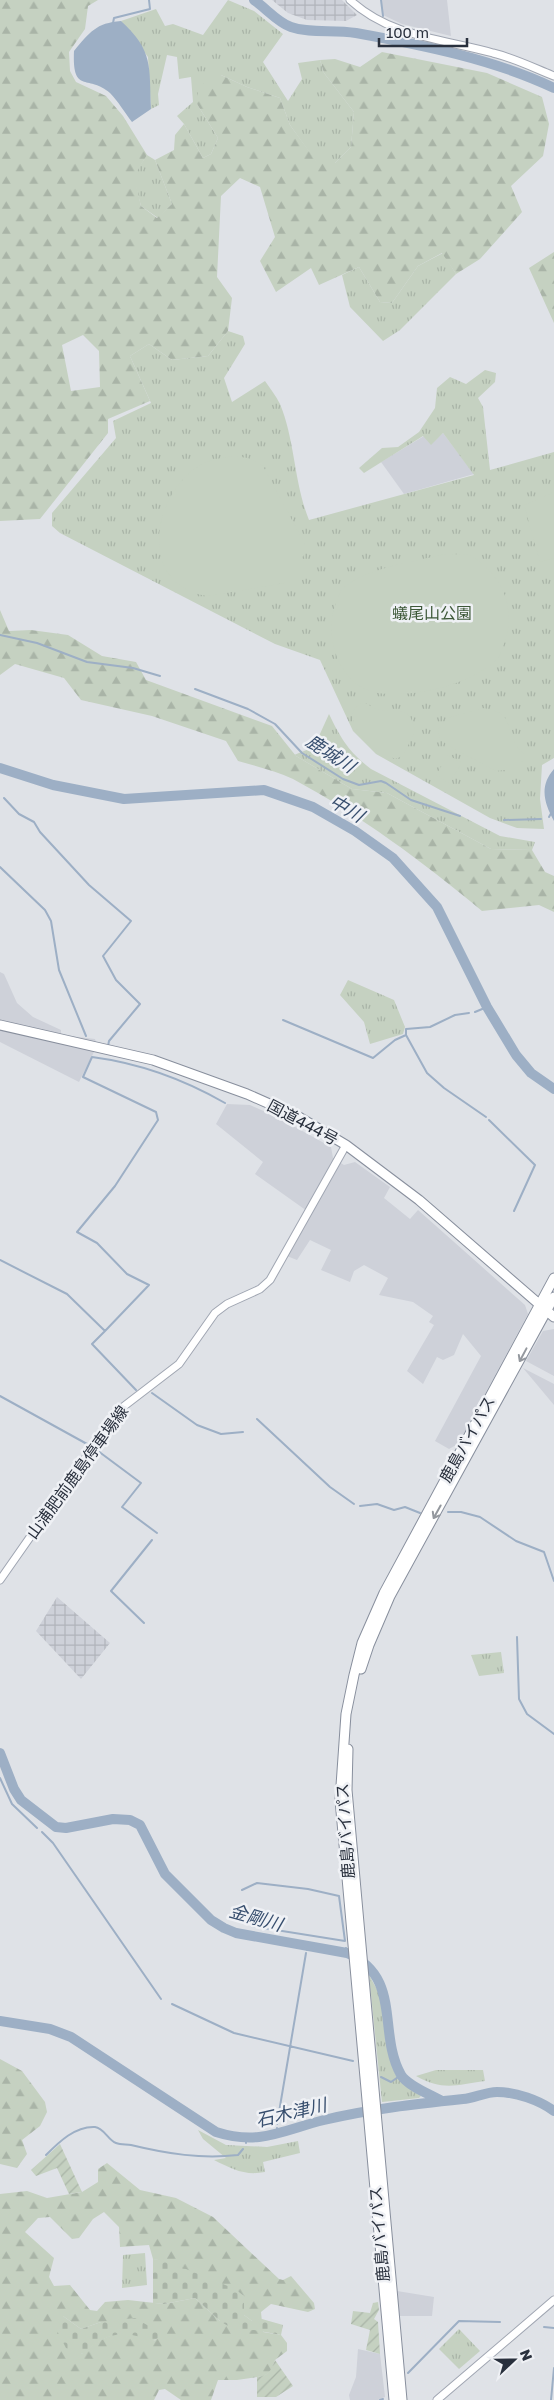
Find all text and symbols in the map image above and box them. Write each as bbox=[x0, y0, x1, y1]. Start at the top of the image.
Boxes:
scale bar bbox=[379, 15, 466, 47]
text: 100 m bbox=[386, 23, 429, 41]
park label: 蟻尾山公園 bbox=[392, 603, 472, 623]
water label: 鹿城川 bbox=[302, 729, 361, 778]
water label: 中川 bbox=[326, 789, 370, 828]
street label: 国道444号 bbox=[264, 1095, 342, 1149]
one-way arrow bbox=[518, 1347, 528, 1362]
street label: 鹿島バイパス bbox=[435, 1392, 499, 1486]
street label: 山浦肥前鹿島停車場線 bbox=[22, 1401, 132, 1543]
one-way arrow bbox=[432, 1505, 442, 1520]
street label: 鹿島バイパス bbox=[332, 1783, 358, 1879]
water label: 金剛川 bbox=[227, 1899, 287, 1936]
water label: 石木津川 bbox=[253, 2093, 331, 2131]
street label: 鹿島バイパス bbox=[365, 2185, 393, 2283]
north arrow bbox=[489, 2335, 539, 2385]
text: N bbox=[517, 2347, 536, 2363]

